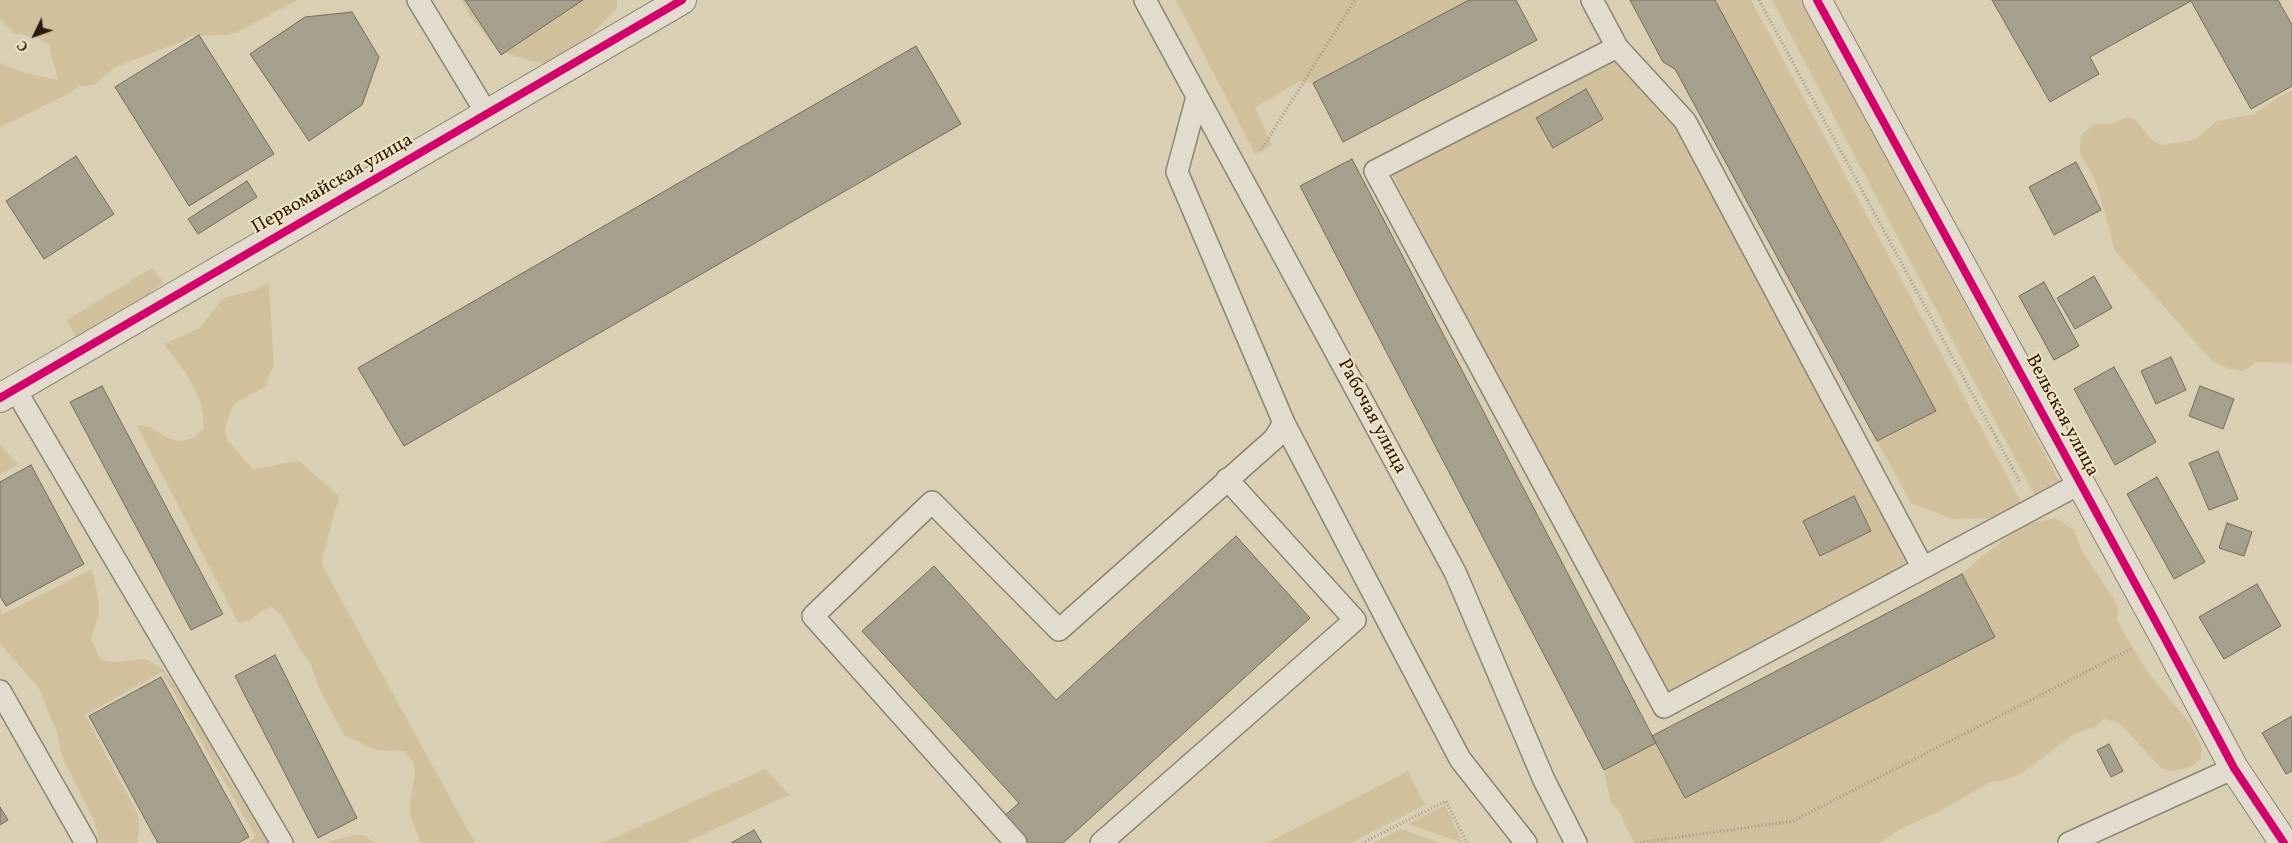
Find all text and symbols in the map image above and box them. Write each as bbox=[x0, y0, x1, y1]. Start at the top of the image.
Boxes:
north arrow bbox=[10, 10, 60, 60]
text: С bbox=[13, 36, 34, 55]
street label: Первомайская улица bbox=[248, 130, 418, 240]
street label: Вельская улица bbox=[2019, 351, 2103, 481]
street label: Рабочая улица bbox=[1331, 356, 1411, 478]

